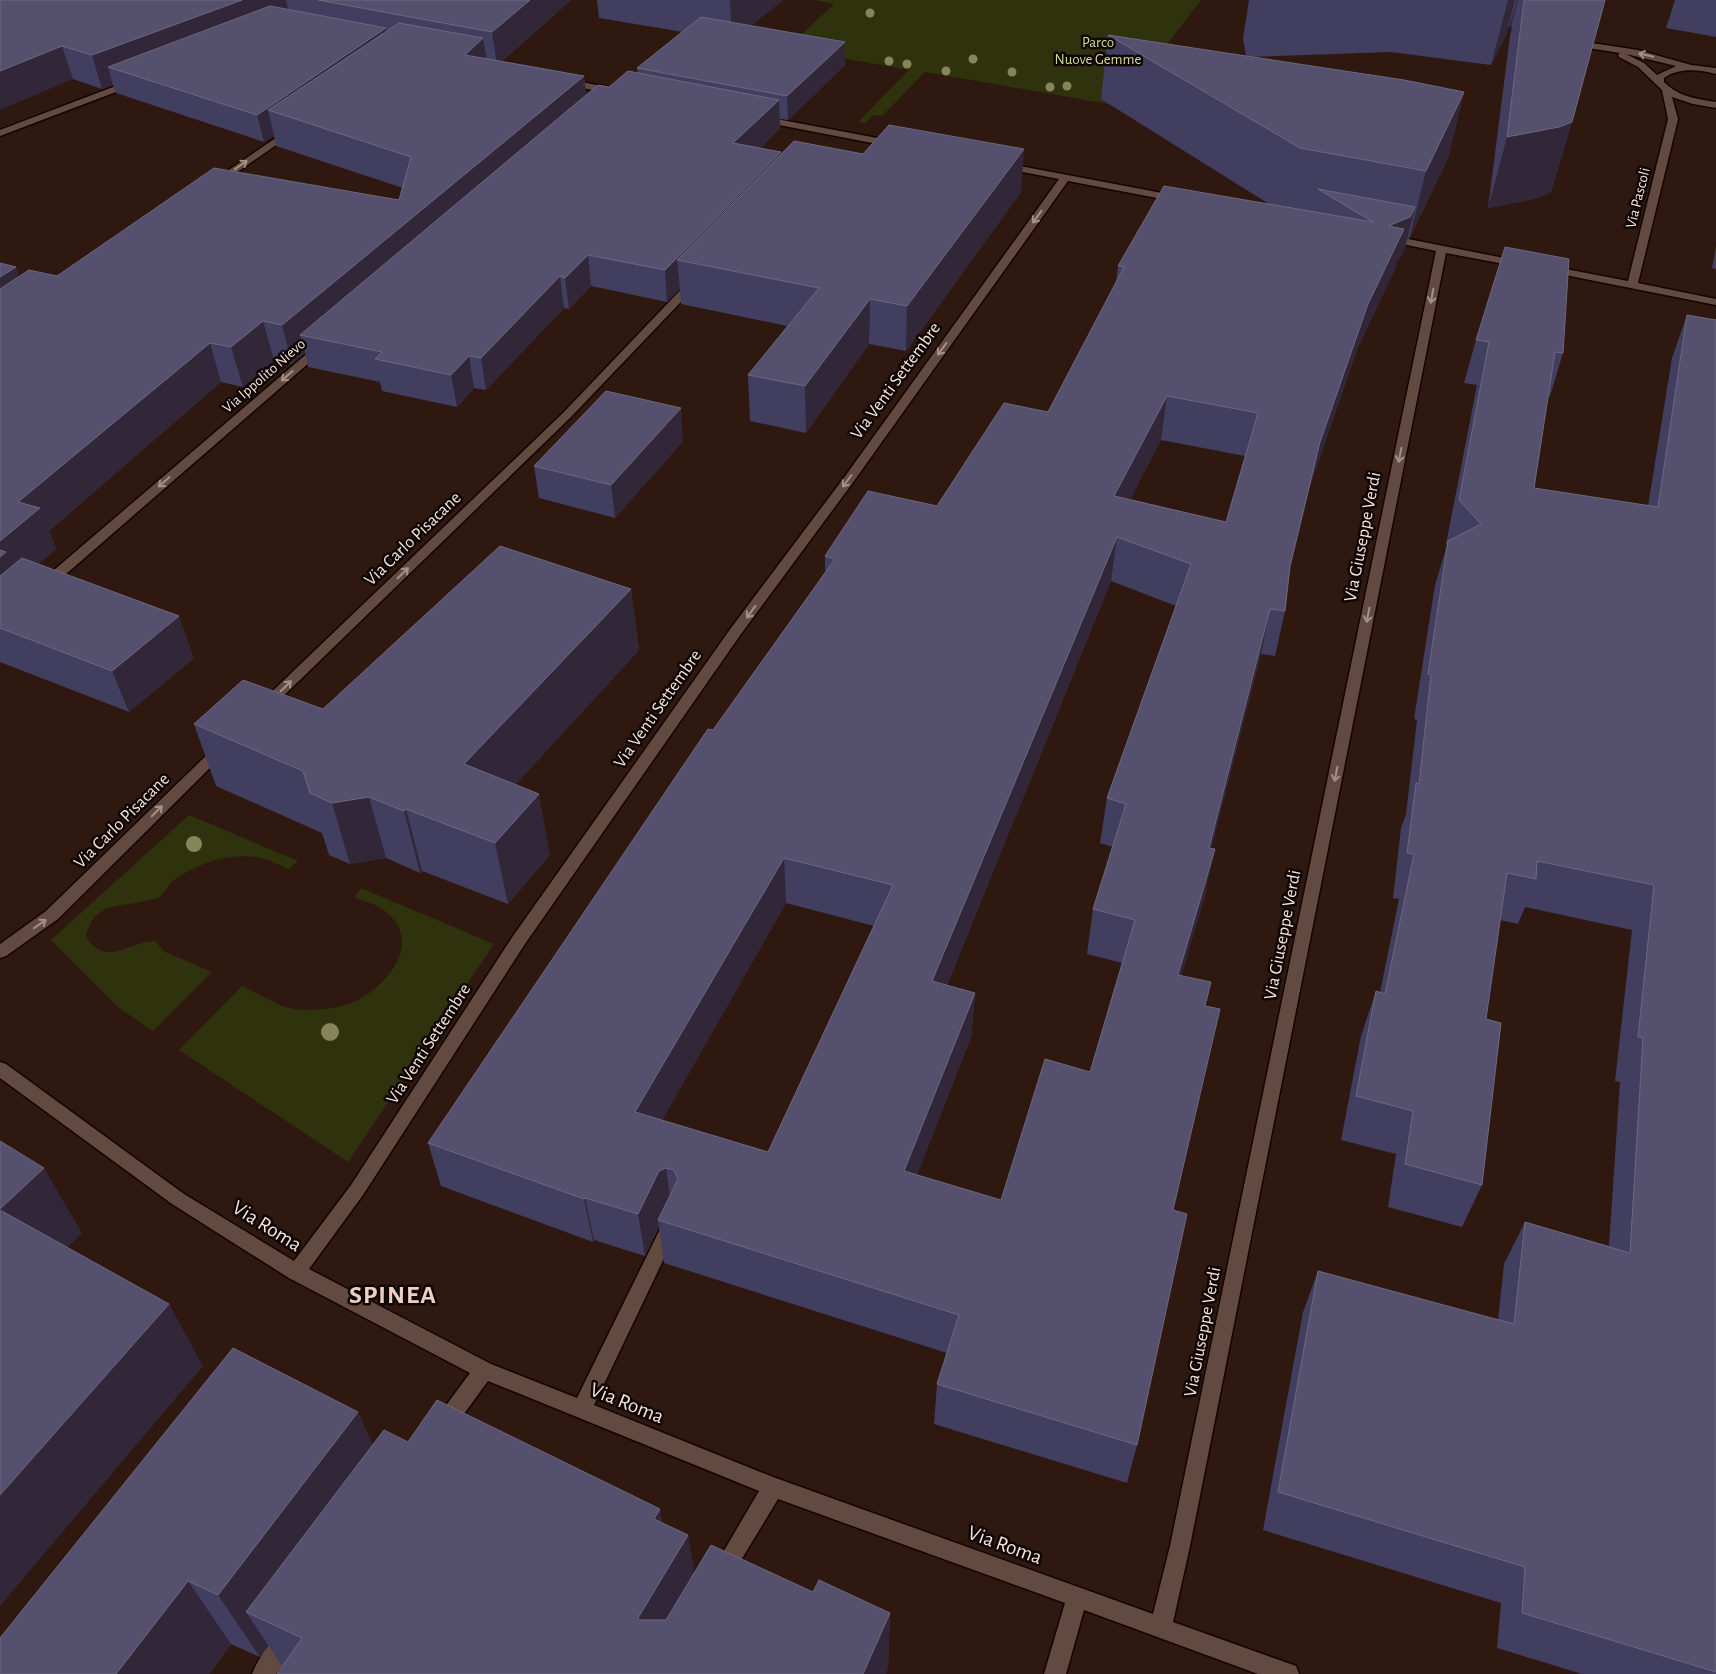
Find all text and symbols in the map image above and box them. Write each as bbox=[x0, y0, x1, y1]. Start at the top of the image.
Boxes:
park label: Parco Nuove Gemme bbox=[1055, 35, 1141, 67]
one-way arrow bbox=[1638, 50, 1654, 59]
one-way arrow bbox=[234, 160, 248, 170]
street label: Via Pascoli bbox=[1623, 166, 1653, 230]
one-way arrow bbox=[1032, 210, 1042, 224]
one-way arrow bbox=[1426, 288, 1436, 304]
street label: Via Venti Settembre bbox=[848, 319, 944, 443]
street label: Via Ippolito Nievo bbox=[220, 336, 308, 416]
one-way arrow bbox=[937, 342, 947, 356]
one-way arrow bbox=[281, 370, 294, 382]
one-way arrow bbox=[1394, 447, 1404, 463]
street label: Via Giuseppe Verdi bbox=[1342, 471, 1384, 603]
one-way arrow bbox=[842, 474, 853, 487]
one-way arrow bbox=[158, 476, 171, 488]
street label: Via Carlo Pisacane bbox=[361, 489, 465, 589]
one-way arrow bbox=[397, 567, 409, 579]
one-way arrow bbox=[745, 605, 756, 618]
one-way arrow bbox=[1362, 606, 1372, 622]
street label: Via Venti Settembre bbox=[611, 647, 705, 771]
one-way arrow bbox=[280, 680, 292, 692]
one-way arrow bbox=[1330, 766, 1340, 782]
street label: Via Carlo Pisacane bbox=[71, 770, 173, 872]
one-way arrow bbox=[151, 805, 163, 817]
street label: Via Giuseppe Verdi bbox=[1262, 869, 1304, 1001]
one-way arrow bbox=[33, 919, 47, 929]
street label: Via Venti Settembre bbox=[384, 981, 474, 1107]
street label: Via Roma bbox=[229, 1197, 306, 1256]
street label: Via Giuseppe Verdi bbox=[1182, 1266, 1224, 1398]
district label: SPINEA bbox=[349, 1282, 437, 1308]
street label: Via Roma bbox=[587, 1379, 667, 1427]
street label: Via Roma bbox=[965, 1522, 1045, 1568]

